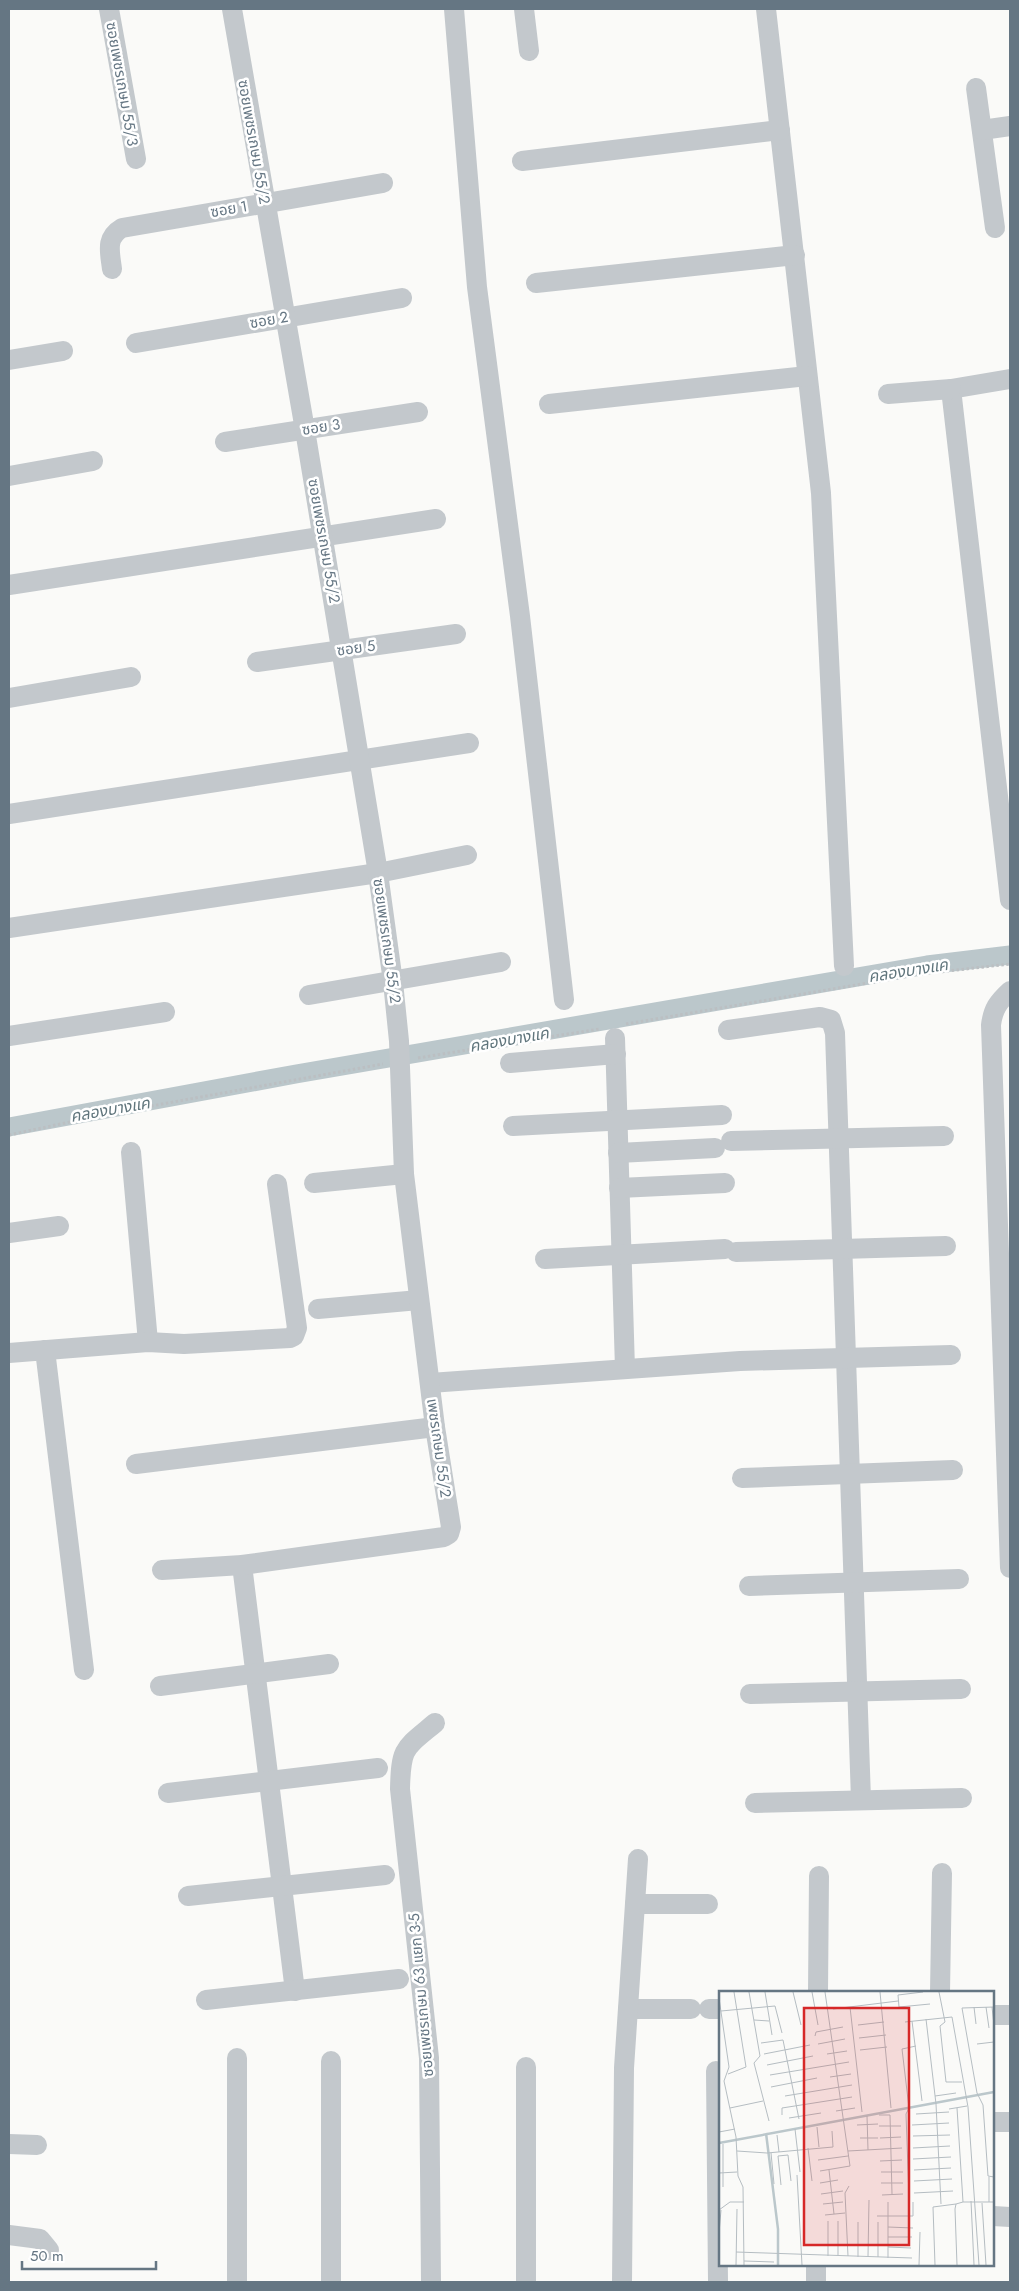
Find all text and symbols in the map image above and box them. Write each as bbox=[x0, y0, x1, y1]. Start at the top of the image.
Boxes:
street label: ซอยเพชรเกษม 55/3 bbox=[100, 20, 144, 148]
street label: ซอยเพชรเกษม 55/2 bbox=[232, 78, 276, 206]
street label: ซอย 1 bbox=[209, 195, 249, 223]
street label: ซอย 2 bbox=[248, 306, 290, 334]
street label: ซอย 3 bbox=[300, 413, 342, 441]
street label: ซอยเพชรเกษม 55/2 bbox=[302, 477, 346, 605]
street label: ซอย 5 bbox=[335, 634, 377, 662]
street label: ซอยเพชรเกษม 55/2 bbox=[367, 877, 407, 1005]
water label: คลองบางแค bbox=[867, 953, 951, 988]
water label: คลองบางแค bbox=[468, 1021, 552, 1058]
water label: คลองบางแค bbox=[69, 1091, 153, 1128]
street label: เพชรเกษม 55/2 bbox=[421, 1397, 457, 1499]
street label: ซอยเพชรเกษม 63 แยก 3-5 bbox=[403, 1912, 439, 2078]
inset map bbox=[719, 1991, 994, 2266]
scale bar bbox=[22, 2238, 156, 2270]
text: 50 m bbox=[30, 2245, 64, 2267]

